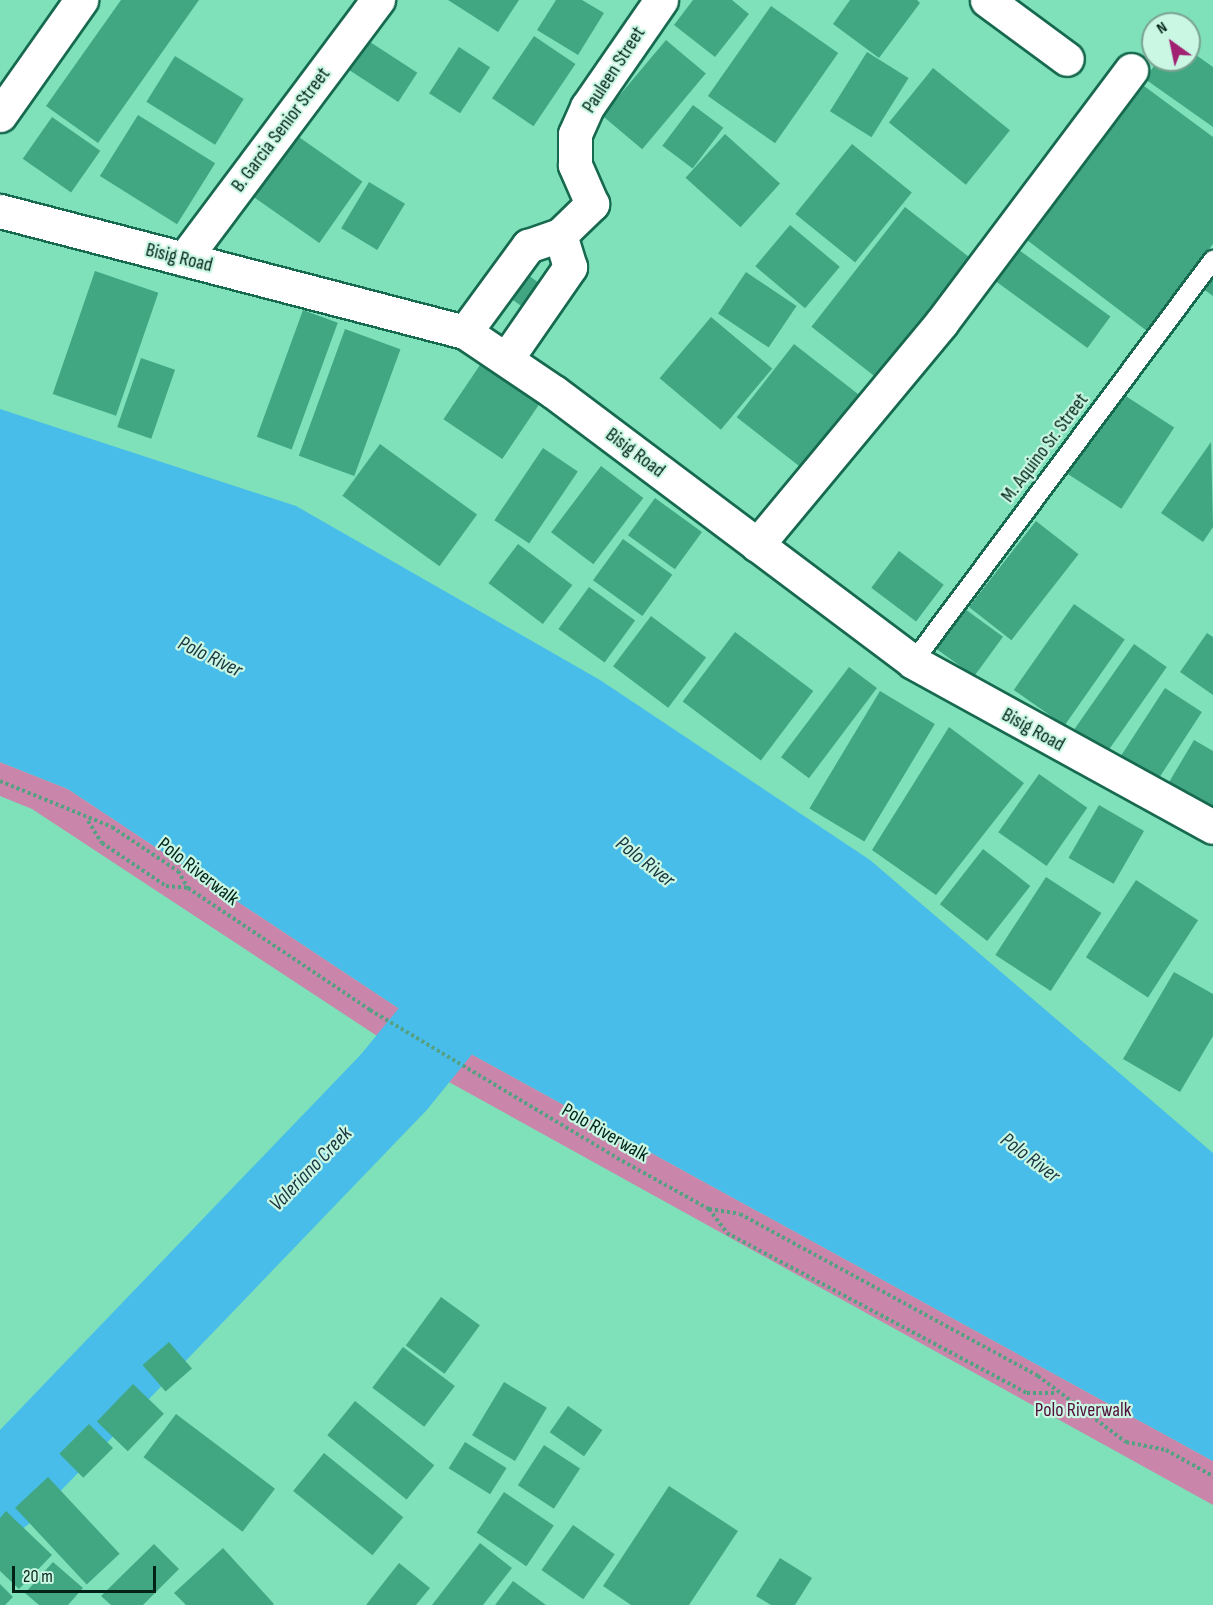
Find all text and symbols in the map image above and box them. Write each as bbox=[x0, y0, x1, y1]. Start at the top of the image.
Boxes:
north arrow bbox=[1141, 12, 1201, 72]
text: N bbox=[1153, 18, 1171, 38]
street label: Pauleen Street bbox=[577, 22, 651, 118]
street label: B. Garcia Senior Street bbox=[226, 63, 336, 197]
street label: Bisig Road bbox=[143, 238, 215, 278]
street label: M. Aquino Sr. Street bbox=[996, 389, 1094, 507]
street label: Bisig Road bbox=[601, 423, 669, 483]
water label: Polo River bbox=[174, 631, 246, 683]
street label: Bisig Road bbox=[997, 703, 1069, 757]
water label: Polo River bbox=[610, 831, 680, 893]
street label: Polo Riverwalk bbox=[153, 833, 243, 911]
street label: Polo Riverwalk bbox=[557, 1098, 653, 1168]
water label: Valeriano Creek bbox=[265, 1122, 357, 1216]
water label: Polo River bbox=[995, 1127, 1065, 1189]
park label: Polo Riverwalk bbox=[1035, 1398, 1131, 1422]
scale bar bbox=[15, 1554, 159, 1592]
text: 20 m bbox=[23, 1566, 53, 1587]

